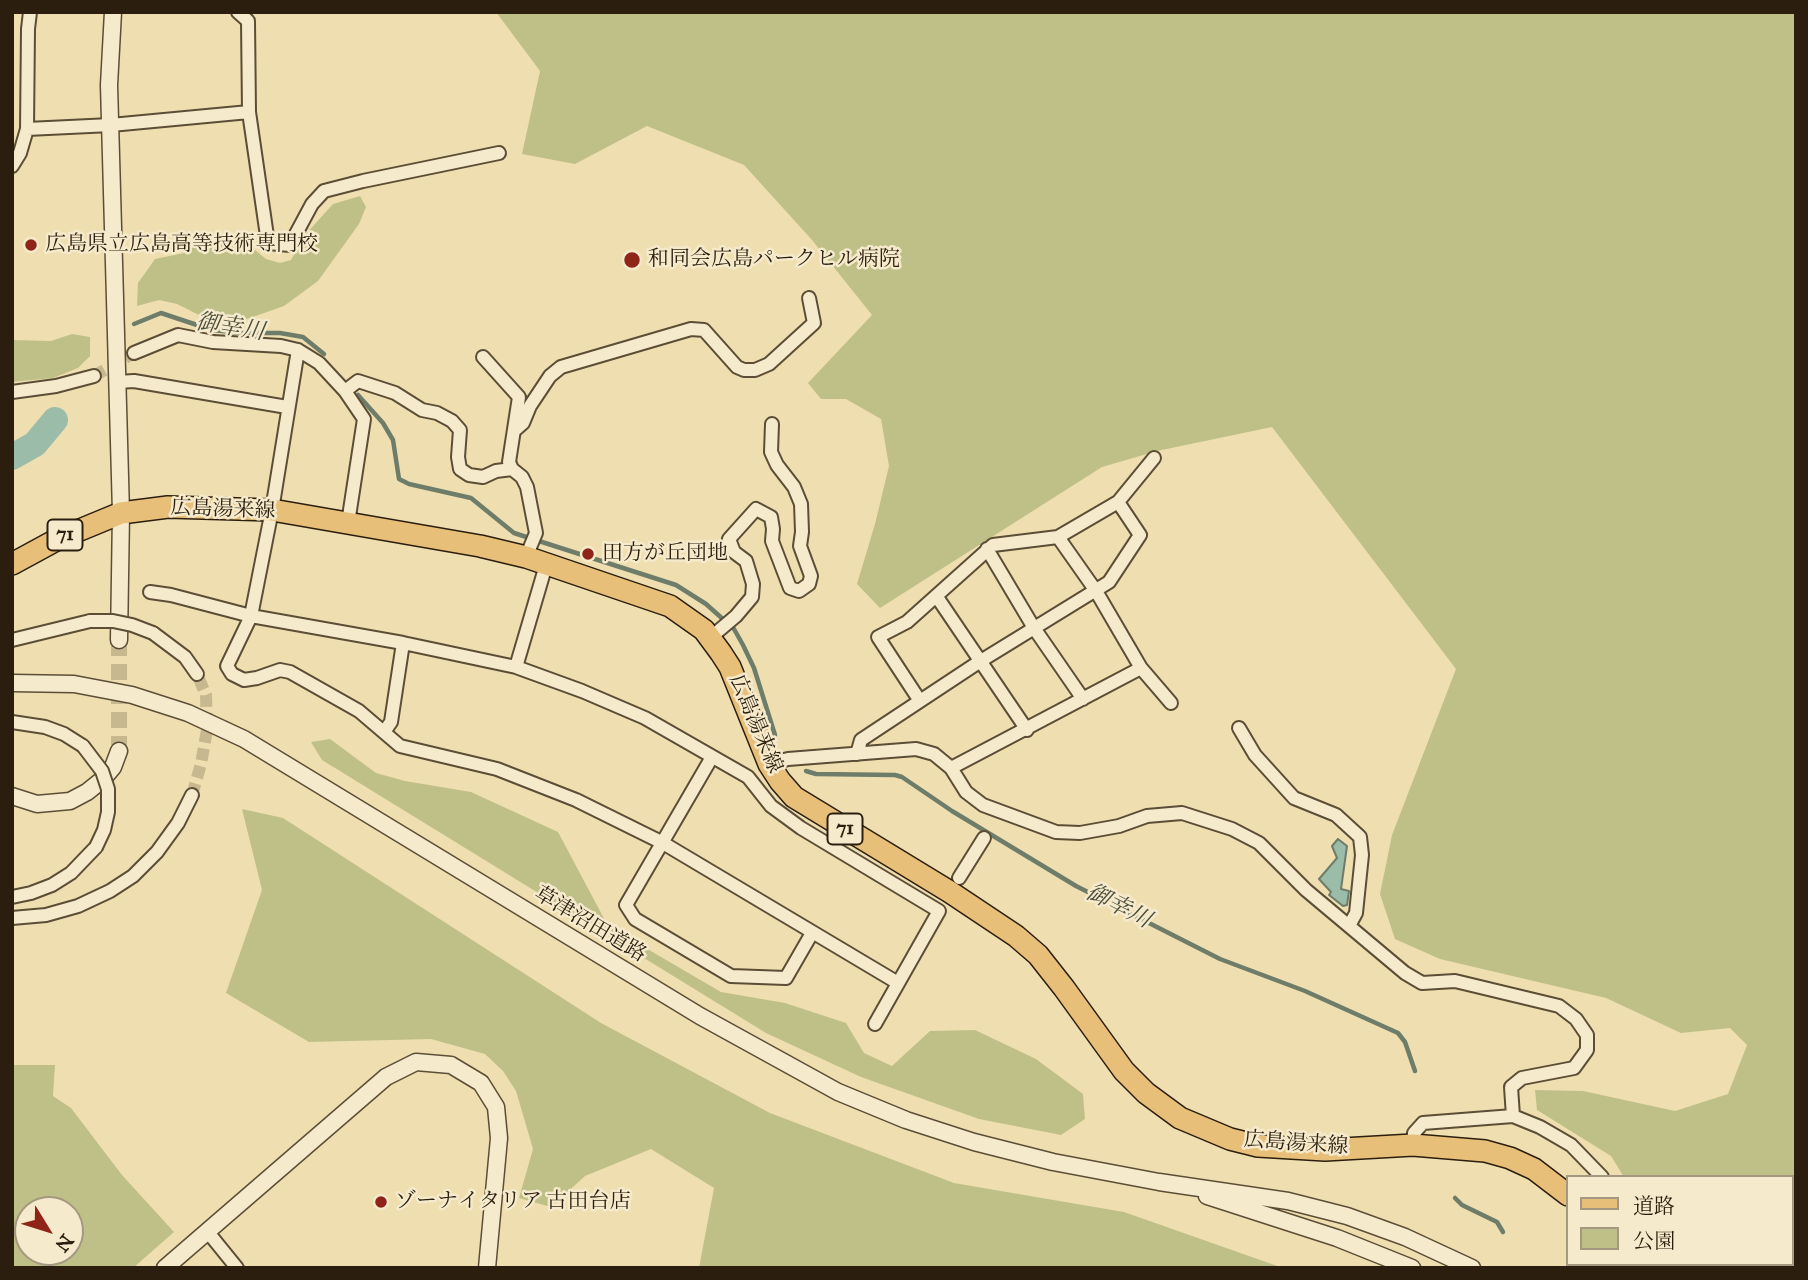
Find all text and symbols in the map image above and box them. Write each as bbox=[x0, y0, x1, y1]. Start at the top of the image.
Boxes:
place label: 広島県立広島高等技術専門校 bbox=[45, 232, 318, 258]
marker: 広島県立広島高等技術専門校 bbox=[23, 237, 39, 253]
place label: 和同会広島パークヒル病院 bbox=[648, 247, 900, 273]
marker: 和同会広島パークヒル病院 bbox=[622, 250, 642, 270]
water label: 御幸川 bbox=[194, 309, 266, 347]
street label: 広島湯来線 bbox=[170, 496, 276, 524]
road number: 71 bbox=[48, 520, 82, 550]
place label: 田方が丘団地 bbox=[602, 541, 728, 567]
marker: 田方が丘団地 bbox=[580, 546, 596, 562]
street label: 広島湯来線 bbox=[723, 671, 787, 777]
road number: 71 bbox=[828, 814, 862, 844]
water label: 御幸川 bbox=[1081, 879, 1155, 935]
street label: 草津沼田道路 bbox=[530, 882, 650, 968]
street label: 広島湯来線 bbox=[1243, 1128, 1349, 1160]
legend bbox=[1566, 1175, 1794, 1266]
place label: ゾーナイタリア 古田台店 bbox=[395, 1189, 631, 1215]
text: 道路 bbox=[1633, 1193, 1675, 1219]
marker: ゾーナイタリア 古田台店 bbox=[373, 1194, 389, 1210]
north arrow bbox=[14, 1196, 84, 1266]
text: 公園 bbox=[1633, 1228, 1675, 1254]
text: N bbox=[50, 1230, 78, 1256]

